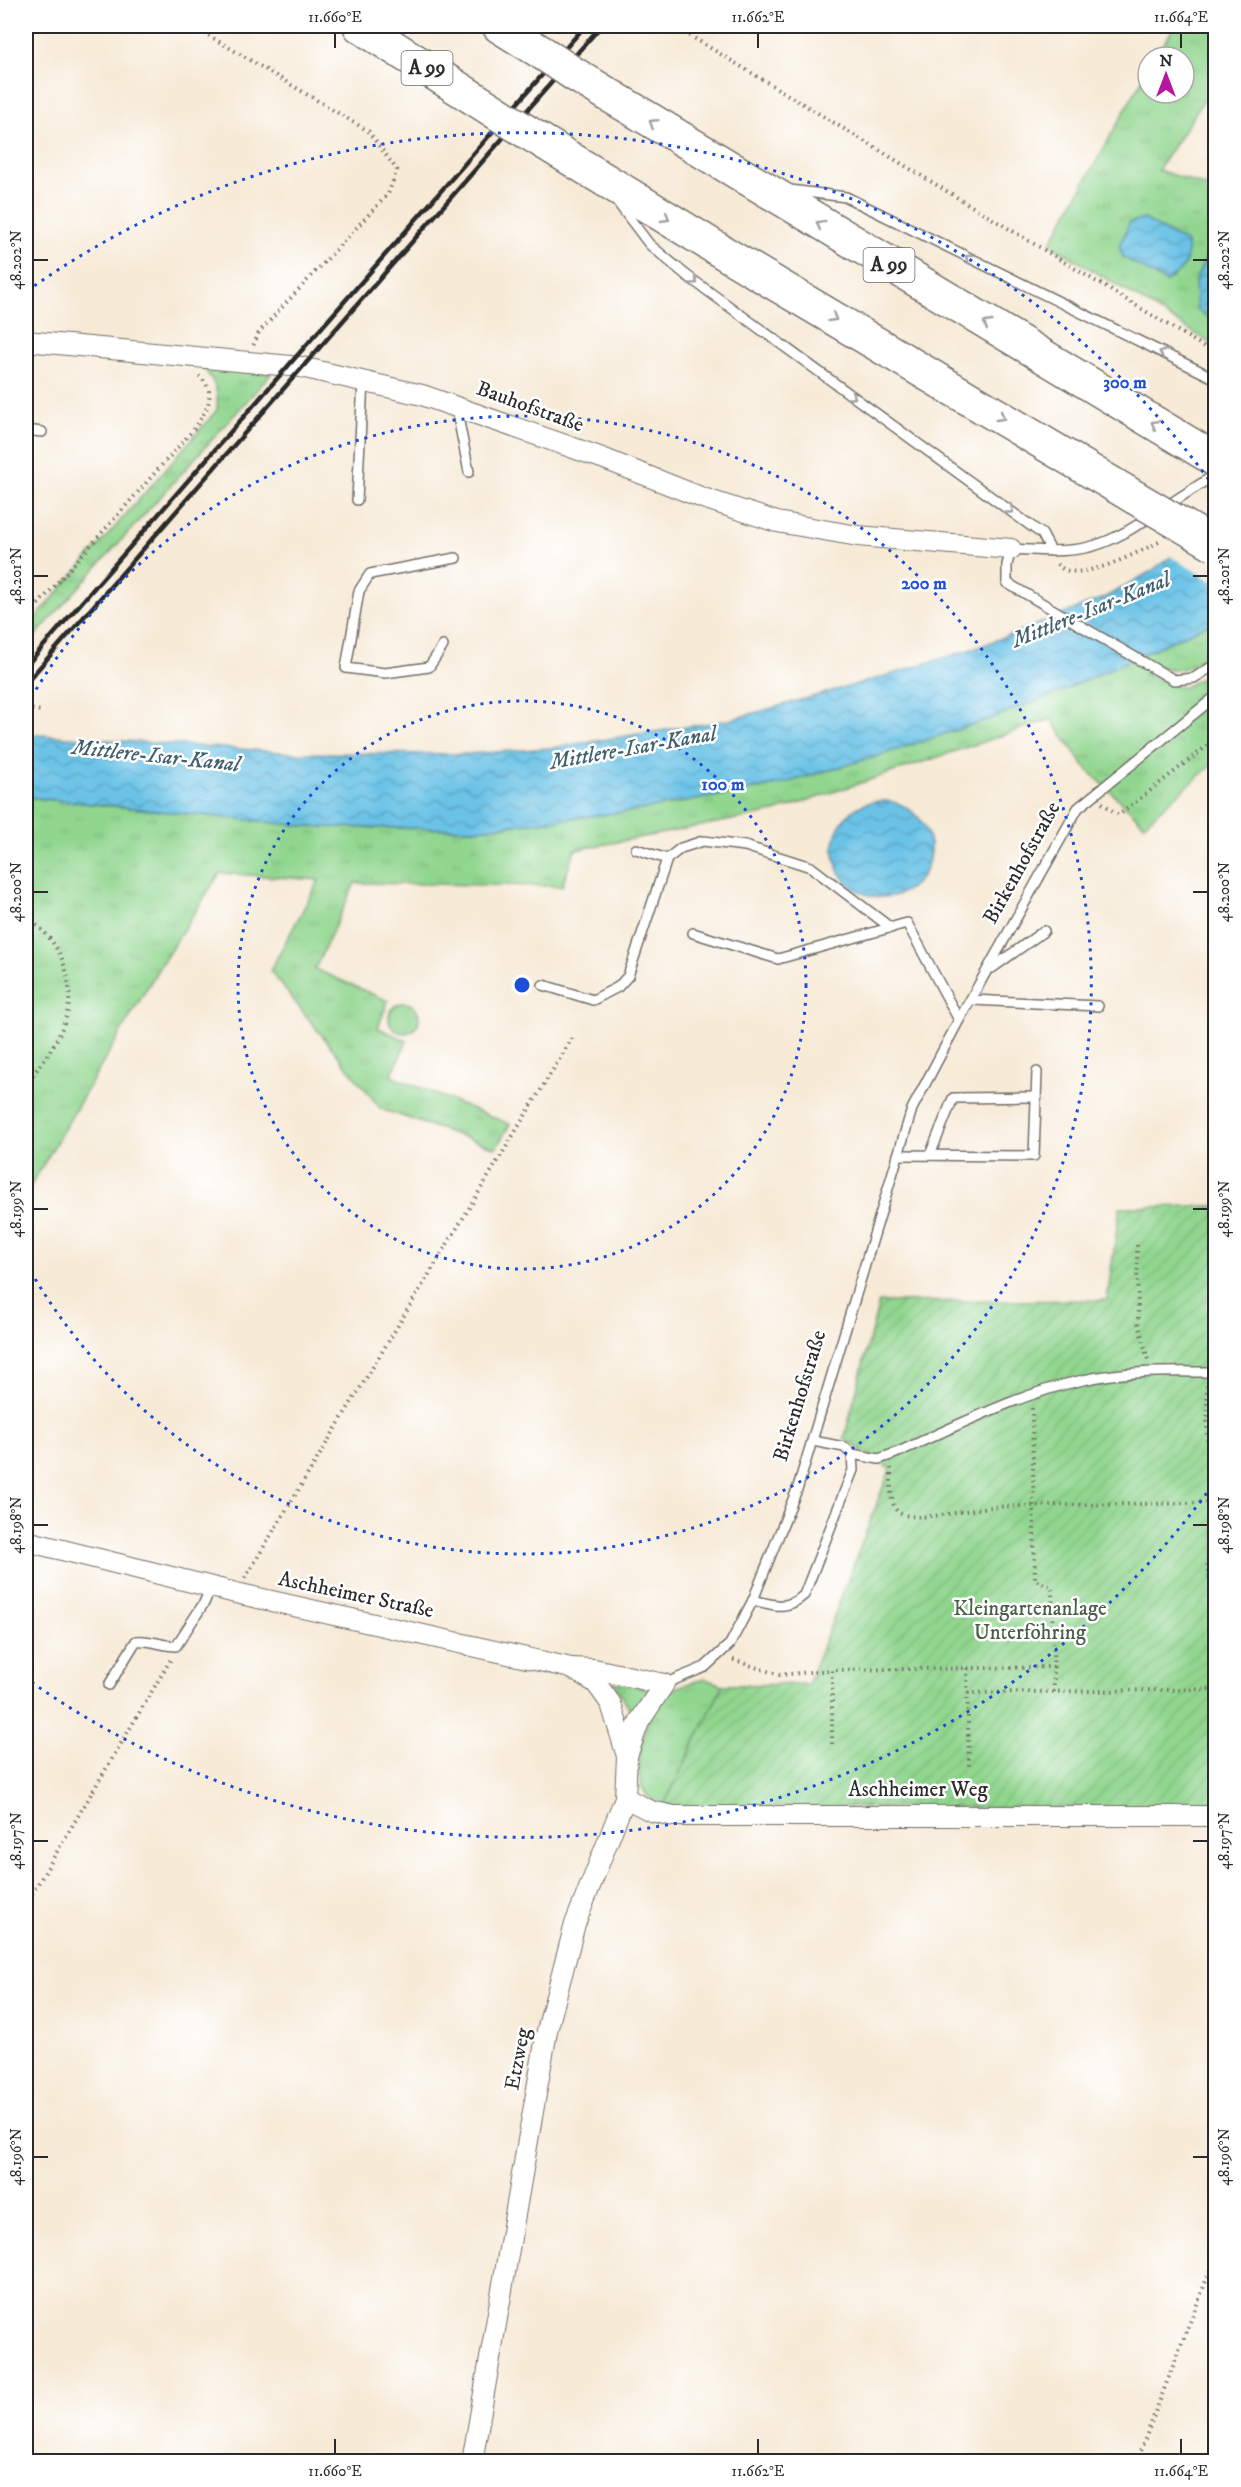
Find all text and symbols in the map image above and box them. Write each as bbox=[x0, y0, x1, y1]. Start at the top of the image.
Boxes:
text: 11.660°E bbox=[308, 8, 362, 27]
text: 11.662°E bbox=[732, 8, 785, 27]
text: 11.664°E bbox=[1154, 8, 1208, 27]
north arrow bbox=[1136, 45, 1196, 105]
road number: A 99 bbox=[402, 51, 452, 85]
text: N bbox=[1159, 51, 1173, 71]
one-way arrow bbox=[649, 118, 659, 130]
one-way arrow bbox=[660, 210, 670, 222]
one-way arrow bbox=[816, 219, 826, 231]
text: 48.202°N bbox=[7, 230, 26, 290]
text: 48.202°N bbox=[1215, 230, 1234, 290]
road number: A 99 bbox=[864, 248, 914, 282]
one-way arrow bbox=[965, 253, 976, 265]
one-way arrow bbox=[688, 274, 699, 285]
one-way arrow bbox=[827, 311, 837, 322]
one-way arrow bbox=[983, 319, 993, 331]
one-way arrow bbox=[1158, 349, 1169, 361]
text: 300 m bbox=[1103, 372, 1147, 394]
street label: Bauhofstraße bbox=[473, 376, 587, 438]
one-way arrow bbox=[845, 388, 856, 399]
one-way arrow bbox=[995, 410, 1005, 422]
one-way arrow bbox=[1151, 419, 1161, 431]
one-way arrow bbox=[1003, 503, 1014, 514]
text: 48.201°N bbox=[7, 547, 26, 605]
text: 48.201°N bbox=[1215, 547, 1234, 605]
water label: Mittlere-Isar-Kanal bbox=[1006, 565, 1176, 655]
text: 200 m bbox=[901, 573, 947, 595]
water label: Mittlere-Isar-Kanal bbox=[546, 720, 720, 776]
water label: Mittlere-Isar-Kanal bbox=[69, 734, 243, 778]
text: 100 m bbox=[701, 774, 745, 796]
street label: Birkenhofstraße bbox=[978, 797, 1066, 929]
text: 48.200°N bbox=[7, 862, 26, 922]
text: 48.200°N bbox=[1215, 862, 1234, 922]
centre of rings bbox=[512, 975, 532, 995]
text: 48.199°N bbox=[7, 1180, 26, 1238]
text: 48.199°N bbox=[1215, 1180, 1234, 1238]
street label: Birkenhofstraße bbox=[768, 1327, 832, 1465]
text: 48.198°N bbox=[7, 1496, 26, 1554]
text: 48.198°N bbox=[1215, 1496, 1234, 1554]
street label: Aschheimer Straße bbox=[276, 1566, 436, 1624]
park label: Kleingartenanlage Unterföhring bbox=[953, 1596, 1107, 1646]
street label: Aschheimer Weg bbox=[848, 1777, 988, 1803]
text: 48.197°N bbox=[7, 1812, 26, 1870]
text: 48.197°N bbox=[1215, 1812, 1234, 1870]
street label: Etzweg bbox=[499, 2025, 537, 2092]
text: 48.196°N bbox=[7, 2128, 26, 2186]
text: 48.196°N bbox=[1215, 2128, 1234, 2186]
text: 11.660°E bbox=[308, 2462, 362, 2481]
text: 11.662°E bbox=[732, 2462, 785, 2481]
text: 11.664°E bbox=[1154, 2462, 1208, 2481]

